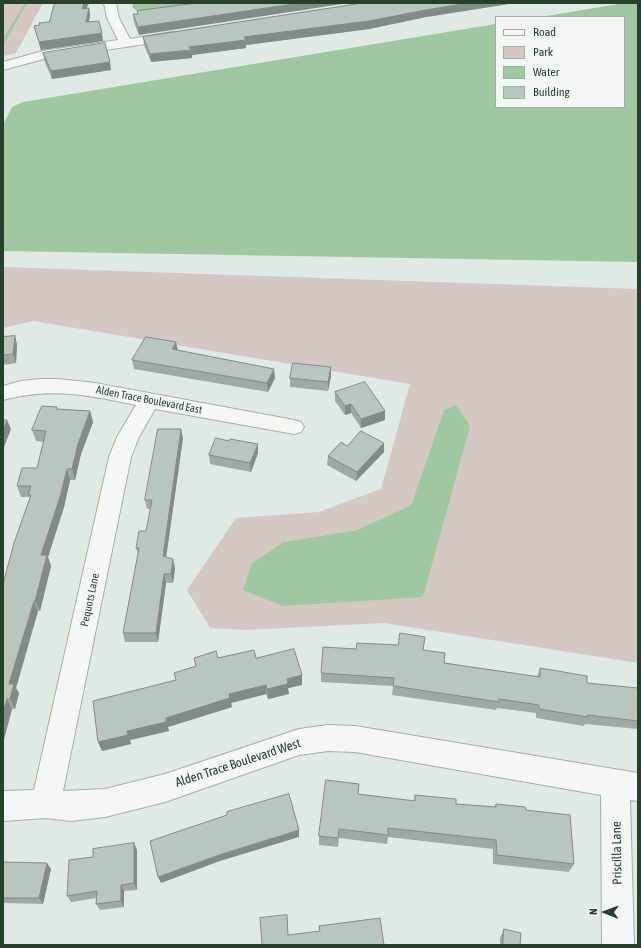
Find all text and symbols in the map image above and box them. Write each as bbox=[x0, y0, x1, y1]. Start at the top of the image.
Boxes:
legend bbox=[495, 16, 625, 108]
text: Road bbox=[533, 25, 556, 39]
text: Park bbox=[533, 45, 553, 59]
text: Water bbox=[533, 65, 559, 79]
text: Building bbox=[533, 85, 570, 99]
street label: Alden Trace Boulevard East bbox=[95, 383, 203, 417]
street label: Pequots Lane bbox=[78, 572, 102, 628]
street label: Alden Trace Boulevard West bbox=[173, 735, 303, 791]
street label: Priscilla Lane bbox=[609, 821, 625, 885]
north arrow bbox=[585, 892, 625, 932]
text: N bbox=[587, 908, 599, 915]

